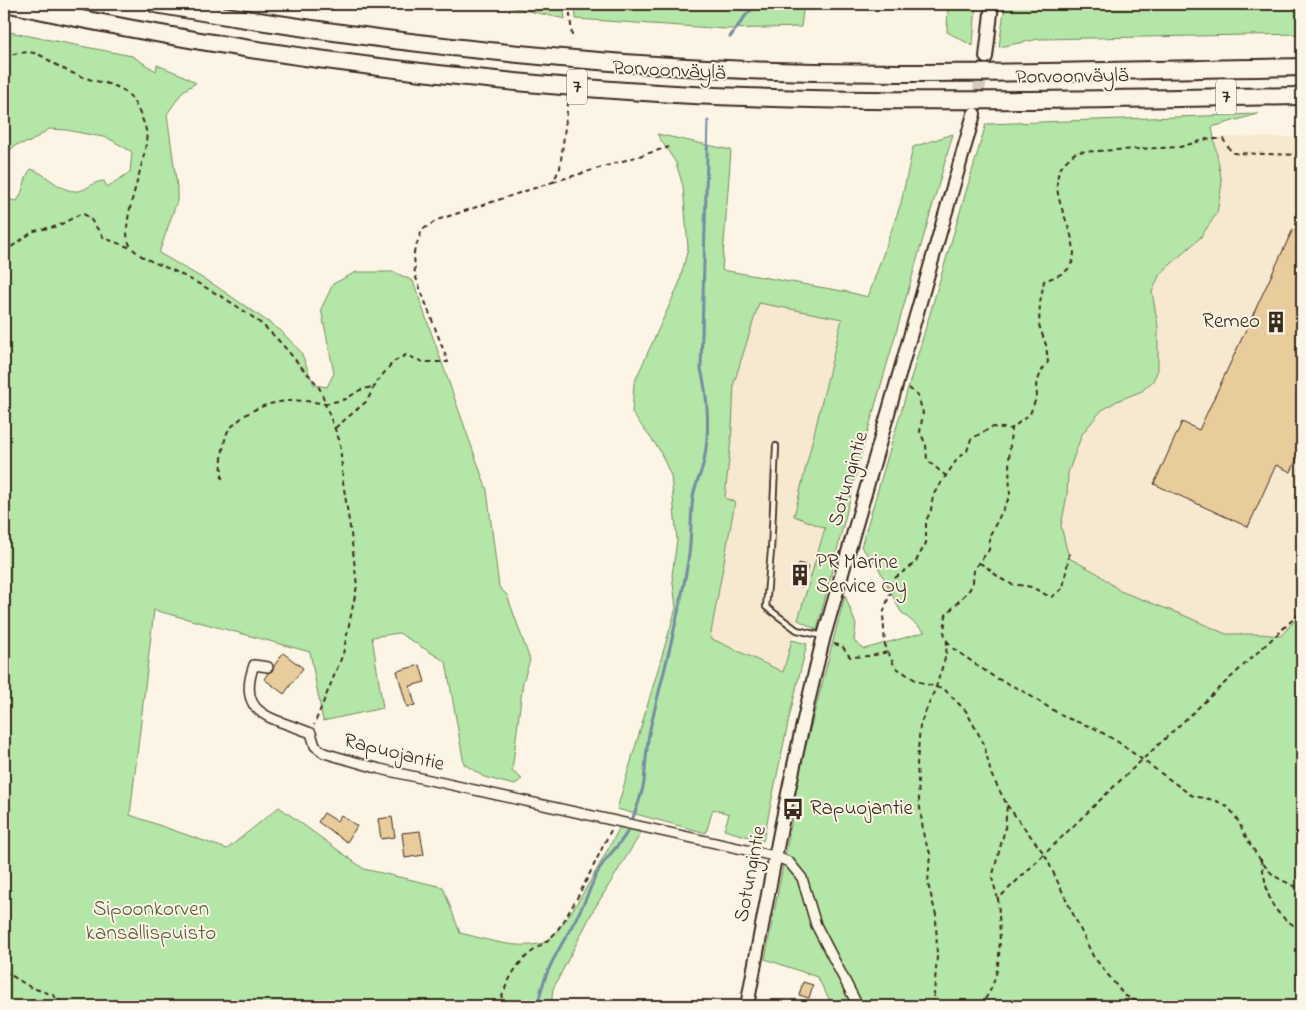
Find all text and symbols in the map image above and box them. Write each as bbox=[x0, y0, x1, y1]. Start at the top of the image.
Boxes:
street label: Porvoonväylä bbox=[612, 53, 727, 91]
street label: Porvoonväylä bbox=[1015, 61, 1129, 95]
road number: 7 bbox=[567, 70, 587, 104]
road number: 7 bbox=[1216, 80, 1236, 114]
place label: Remeo bbox=[1202, 307, 1260, 337]
building icon: Remeo bbox=[1263, 309, 1289, 335]
street label: Sotungintie bbox=[821, 427, 879, 531]
place label: PR Marine Service Oy bbox=[816, 548, 907, 604]
building icon: PR Marine Service Oy bbox=[787, 562, 813, 588]
street label: Rapuojantie bbox=[340, 726, 448, 780]
place label: Rapuojantie bbox=[810, 794, 914, 824]
bus stop icon: Rapuojantie bbox=[780, 796, 806, 822]
street label: Sotungintie bbox=[727, 823, 777, 925]
park label: Sipoonkorven kansallispuisto bbox=[86, 895, 216, 949]

